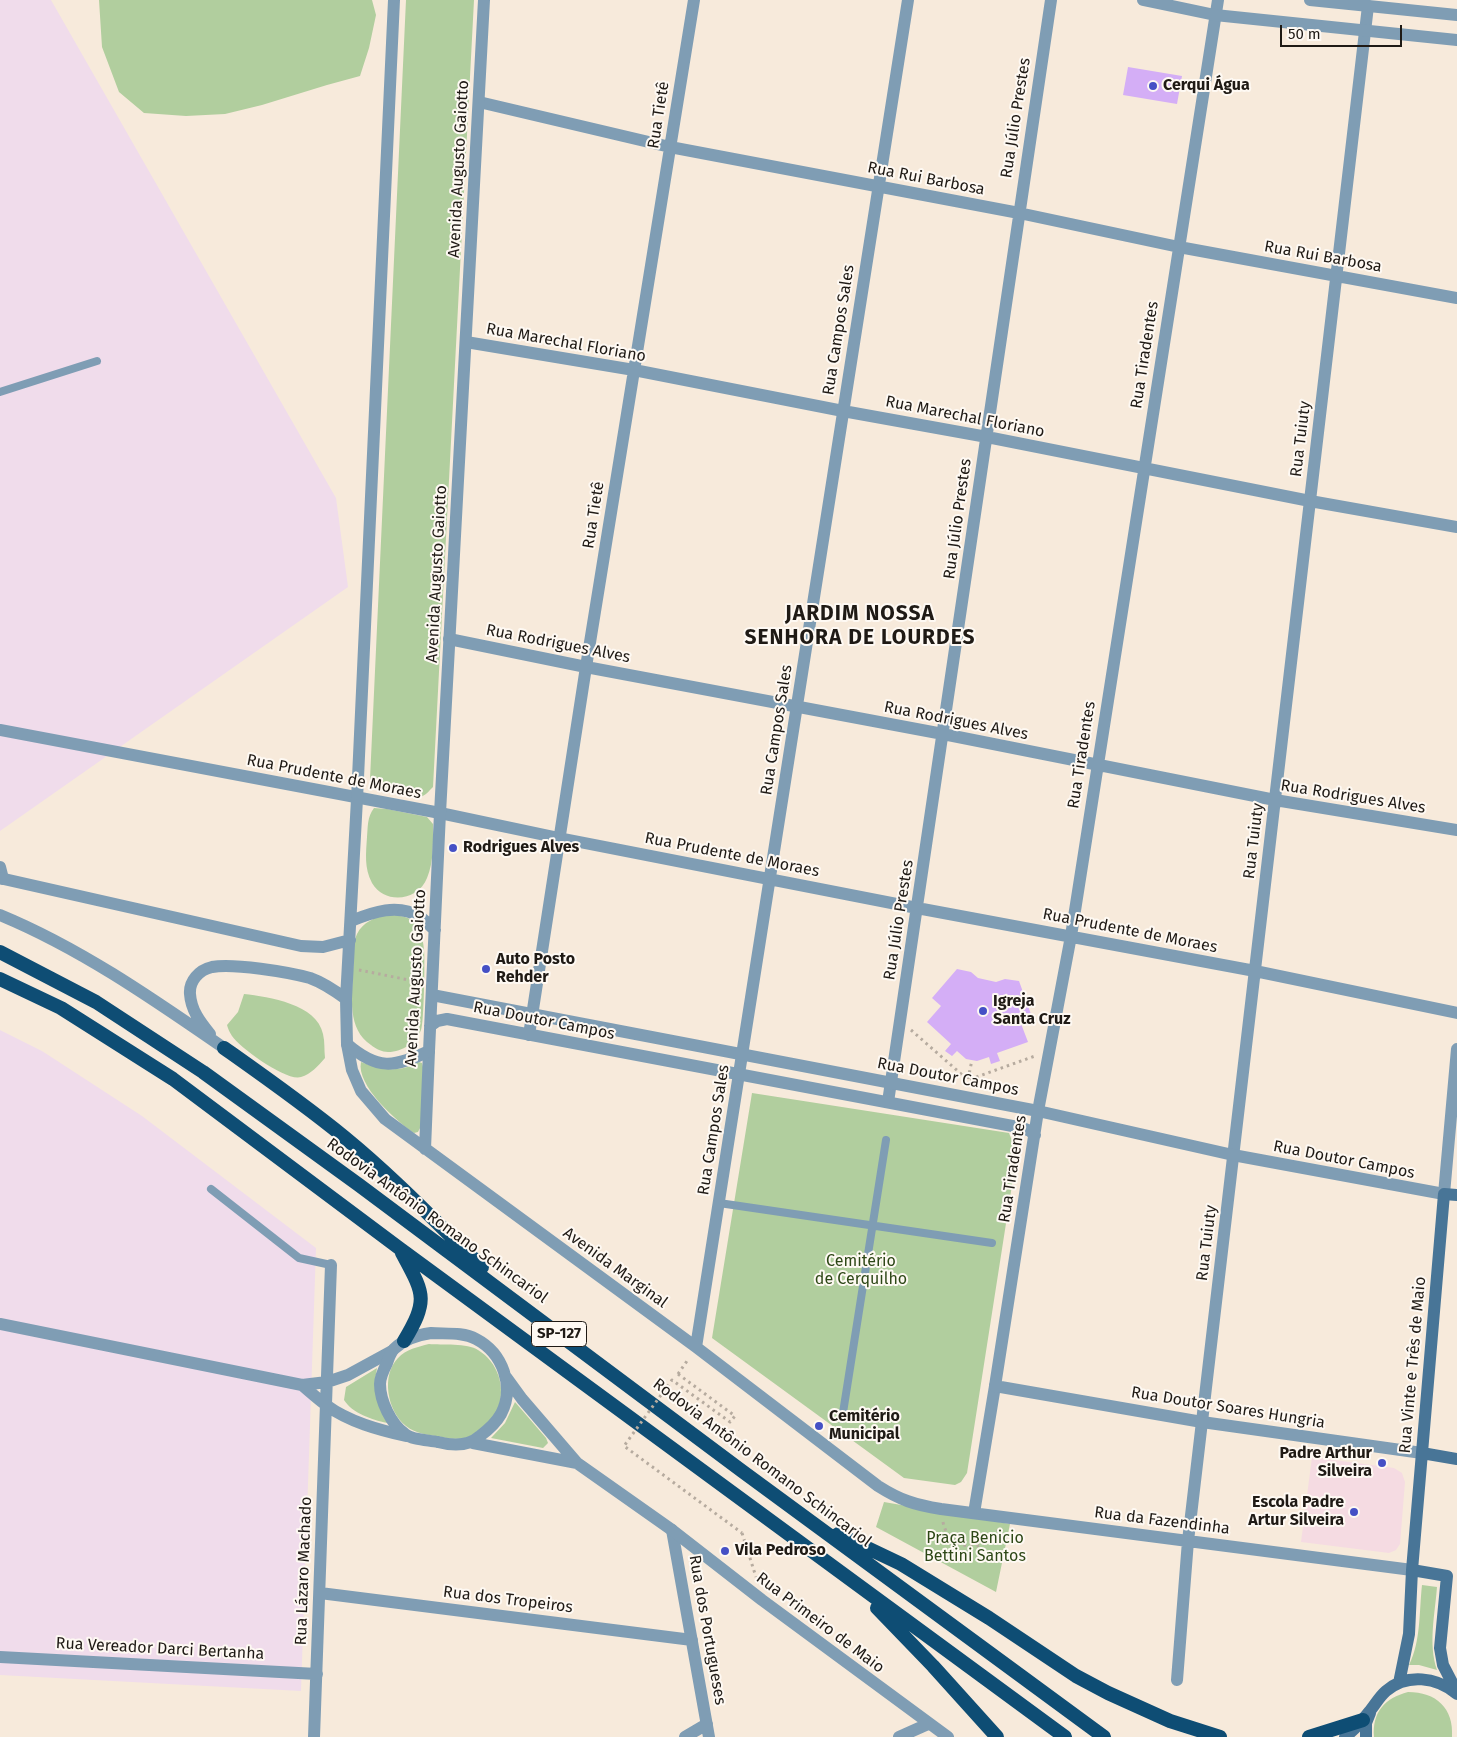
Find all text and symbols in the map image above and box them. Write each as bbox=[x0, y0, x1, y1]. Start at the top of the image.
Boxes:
scale bar bbox=[1282, 15, 1404, 47]
text: 50 m bbox=[1288, 25, 1321, 43]
street label: Rua Júlio Prestes bbox=[997, 56, 1035, 180]
place label: Cerqui Água bbox=[1163, 76, 1250, 96]
street label: Avenida Augusto Gaiotto bbox=[445, 80, 473, 258]
street label: Rua Tietê bbox=[644, 80, 674, 150]
marker: Cerqui Água bbox=[1147, 80, 1159, 92]
street label: Rua Rui Barbosa bbox=[866, 158, 986, 200]
street label: Rua Rui Barbosa bbox=[1263, 237, 1383, 277]
street label: Rua Campos Sales bbox=[819, 263, 859, 397]
street label: Rua Tiradentes bbox=[1127, 300, 1163, 410]
street label: Rua Marechal Floriano bbox=[485, 320, 647, 366]
street label: Rua Marechal Floriano bbox=[884, 392, 1046, 442]
street label: Rua Tuiuty bbox=[1287, 400, 1315, 478]
street label: Rua Júlio Prestes bbox=[940, 458, 976, 580]
street label: Rua Tietê bbox=[579, 480, 609, 550]
street label: Avenida Augusto Gaiotto bbox=[423, 485, 451, 663]
district label: JARDIM NOSSA SENHORA DE LOURDES bbox=[742, 601, 978, 651]
street label: Rua Rodrigues Alves bbox=[484, 621, 632, 667]
street label: Rua Campos Sales bbox=[757, 663, 797, 797]
street label: Rua Rodrigues Alves bbox=[882, 698, 1030, 744]
street label: Rua Tiradentes bbox=[1064, 700, 1100, 810]
street label: Rua Prudente de Moraes bbox=[245, 751, 423, 803]
street label: Rua Rodrigues Alves bbox=[1279, 776, 1427, 818]
street label: Rua Tuiuty bbox=[1240, 802, 1268, 880]
street label: Rua Prudente de Moraes bbox=[643, 829, 821, 881]
place label: Rodrigues Alves bbox=[463, 838, 579, 858]
marker: Rodrigues Alves bbox=[447, 842, 459, 854]
street label: Rua Júlio Prestes bbox=[880, 858, 918, 982]
street label: Avenida Augusto Gaiotto bbox=[402, 889, 430, 1067]
street label: Rua Prudente de Moraes bbox=[1041, 905, 1219, 957]
place label: Auto Posto Rehder bbox=[496, 950, 575, 988]
marker: Auto Posto Rehder bbox=[480, 963, 492, 975]
place label: Igreja Santa Cruz bbox=[993, 992, 1071, 1030]
street label: Rua Doutor Campos bbox=[472, 998, 616, 1044]
marker: Igreja Santa Cruz bbox=[977, 1005, 989, 1017]
street label: Rua Doutor Campos bbox=[876, 1054, 1020, 1100]
street label: Rua Campos Sales bbox=[694, 1063, 734, 1197]
street label: Rua Tiradentes bbox=[995, 1114, 1031, 1224]
street label: Rodovia Antônio Romano Schincariol bbox=[323, 1134, 551, 1308]
street label: Rua Doutor Campos bbox=[1272, 1137, 1416, 1183]
street label: Rua Tuiuty bbox=[1193, 1204, 1221, 1282]
street label: Avenida Marginal bbox=[559, 1224, 671, 1312]
park label: Cemitério de Cerquilho bbox=[815, 1252, 907, 1290]
street label: Rua Vinte e Três de Maio bbox=[1396, 1276, 1430, 1454]
road number: SP-127 bbox=[532, 1322, 586, 1346]
street label: Rodovia Antônio Romano Schincariol bbox=[649, 1375, 875, 1551]
street label: Rua Doutor Soares Hungria bbox=[1130, 1383, 1326, 1433]
place label: Cemitério Municipal bbox=[829, 1407, 900, 1445]
marker: Cemitério Municipal bbox=[813, 1420, 825, 1432]
place label: Padre Arthur Silveira bbox=[1279, 1444, 1372, 1482]
marker: Padre Arthur Silveira bbox=[1376, 1457, 1388, 1469]
place label: Escola Padre Artur Silveira bbox=[1248, 1493, 1344, 1531]
street label: Rua Lázaro Machado bbox=[292, 1496, 316, 1646]
street label: Rua da Fazendinha bbox=[1093, 1503, 1231, 1539]
marker: Escola Padre Artur Silveira bbox=[1348, 1506, 1360, 1518]
park label: Praça Benicio Bettini Santos bbox=[924, 1529, 1026, 1567]
place label: Vila Pedroso bbox=[735, 1541, 826, 1561]
marker: Vila Pedroso bbox=[719, 1545, 731, 1557]
street label: Rua dos Portugueses bbox=[684, 1554, 730, 1706]
street label: Rua Primeiro de Maio bbox=[752, 1569, 888, 1677]
street label: Rua dos Tropeiros bbox=[442, 1583, 574, 1617]
street label: Rua Vereador Darci Bertanha bbox=[55, 1634, 265, 1664]

